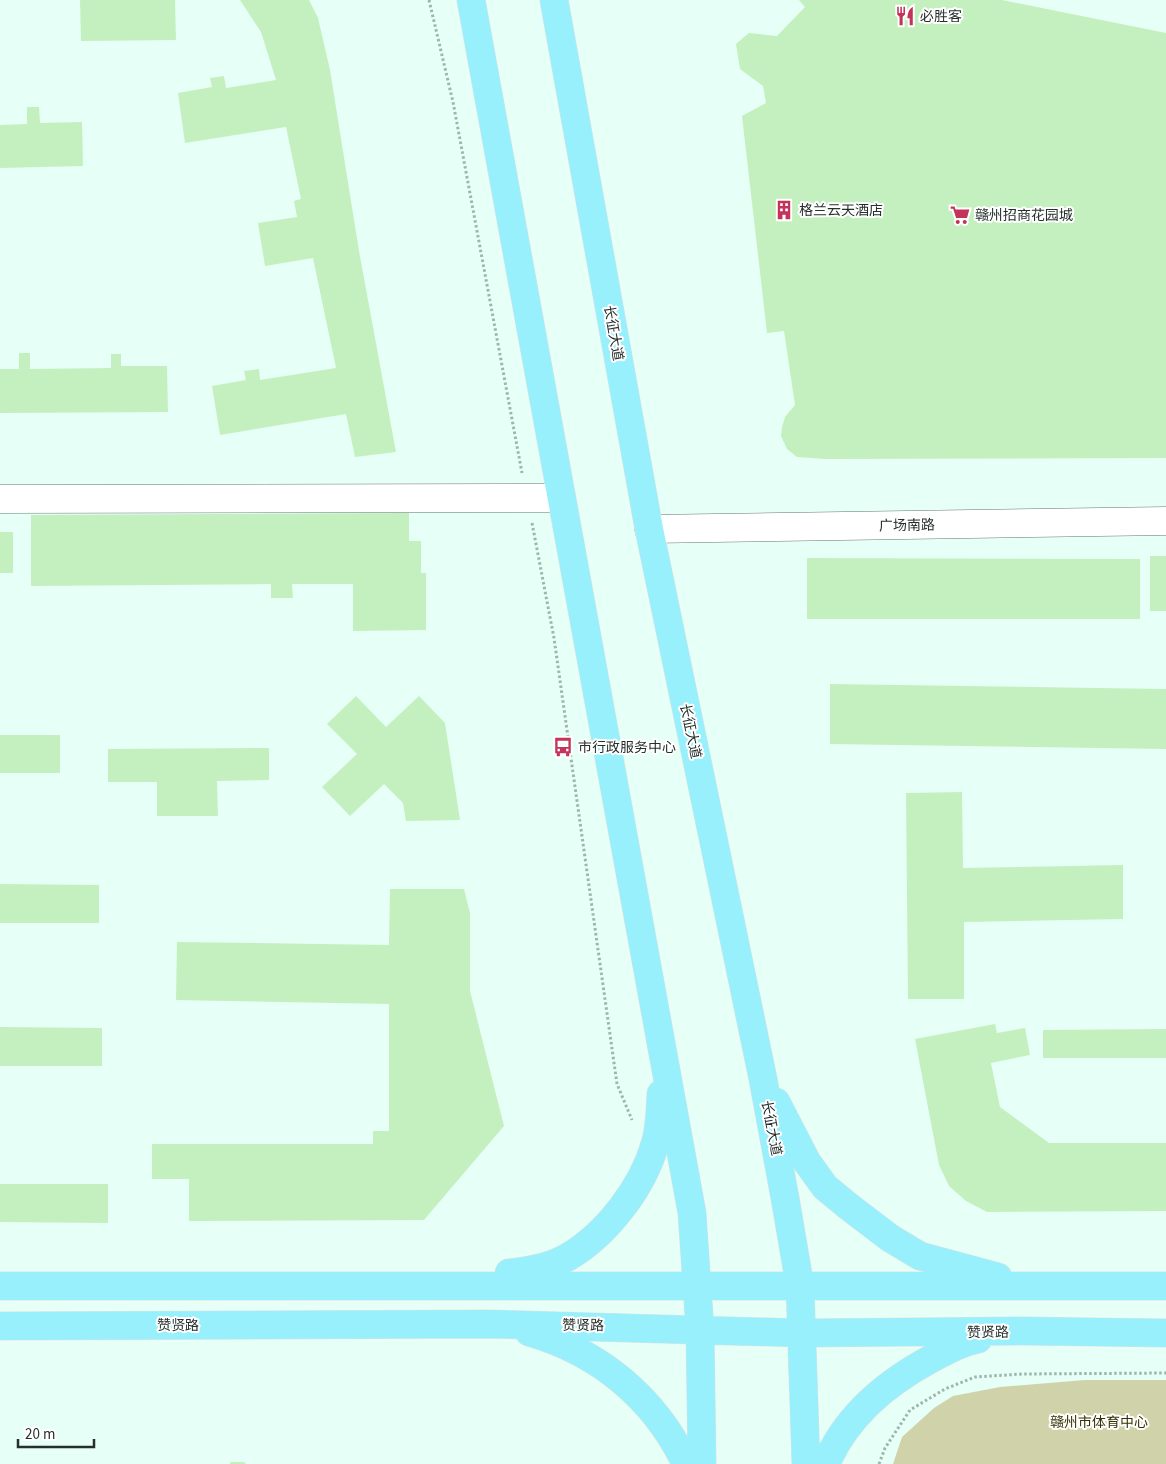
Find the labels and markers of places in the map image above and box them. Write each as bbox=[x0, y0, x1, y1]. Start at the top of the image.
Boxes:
restaurant icon: 必胜客 bbox=[894, 5, 916, 27]
place label: 必胜客 bbox=[920, 7, 962, 27]
building icon: 格兰云天酒店 bbox=[773, 199, 795, 221]
place label: 格兰云天酒店 bbox=[799, 201, 883, 221]
supermarket icon: 赣州招商花园城 bbox=[949, 204, 971, 226]
place label: 赣州招商花园城 bbox=[975, 206, 1073, 226]
bus stop icon: 市行政服务中心 bbox=[552, 736, 574, 758]
place label: 市行政服务中心 bbox=[578, 738, 676, 758]

